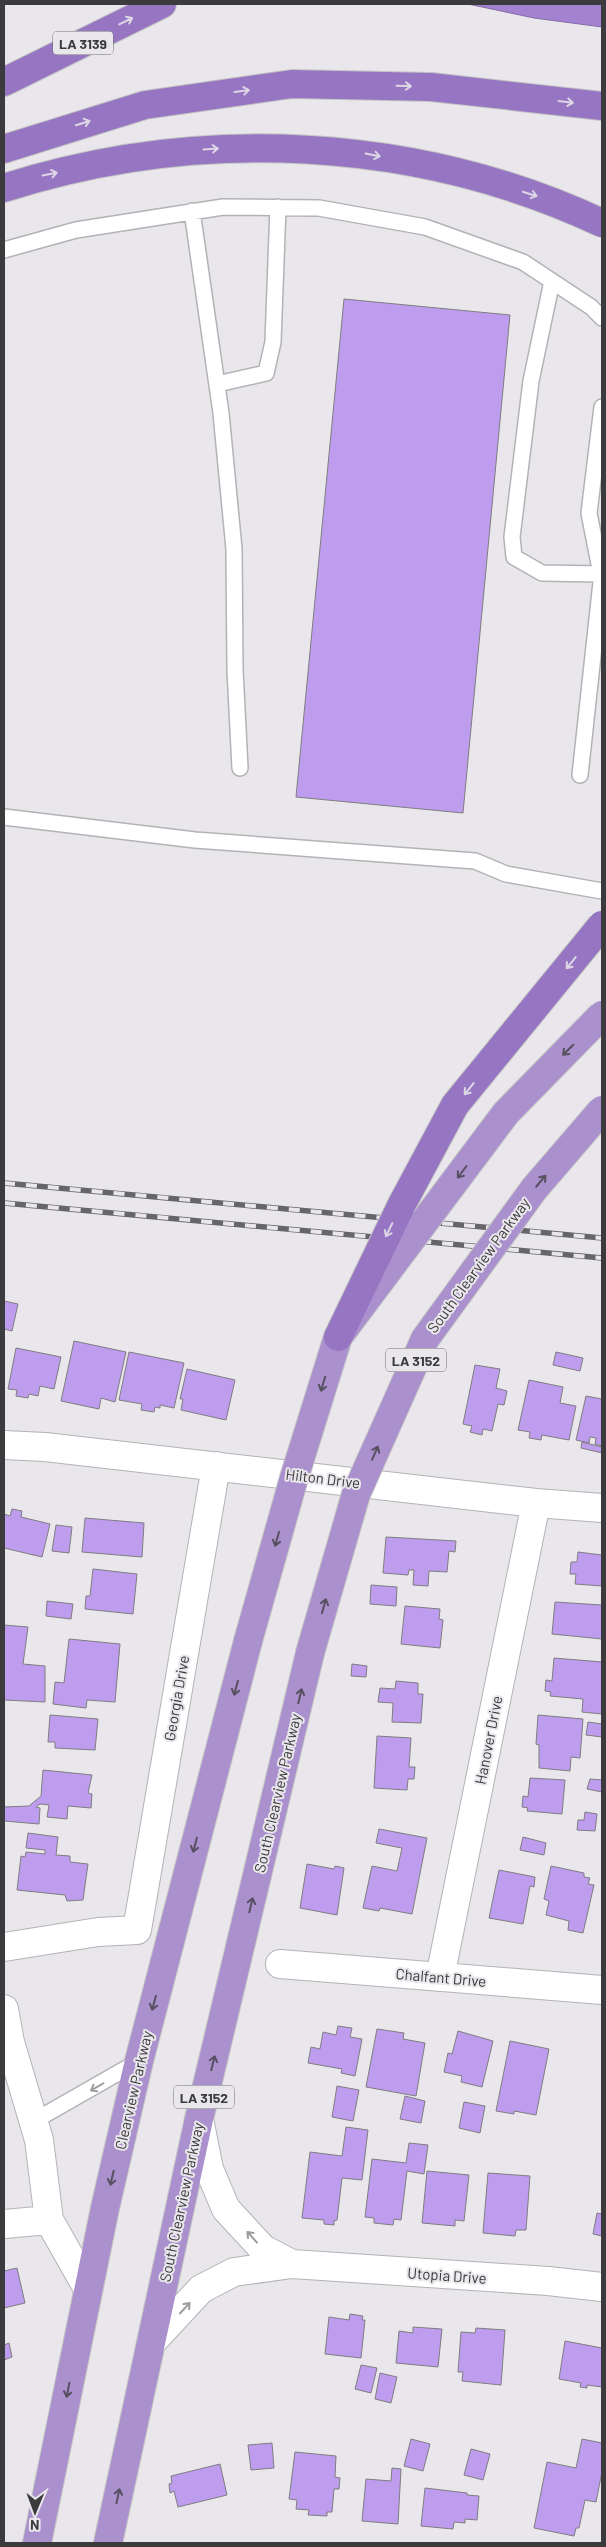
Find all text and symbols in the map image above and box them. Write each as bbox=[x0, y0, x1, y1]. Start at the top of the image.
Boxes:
one-way arrow bbox=[118, 16, 133, 26]
road number: LA 3139 bbox=[53, 32, 113, 54]
one-way arrow bbox=[396, 81, 412, 91]
one-way arrow bbox=[234, 86, 250, 96]
one-way arrow bbox=[558, 97, 574, 107]
one-way arrow bbox=[75, 118, 91, 128]
one-way arrow bbox=[203, 145, 219, 154]
one-way arrow bbox=[364, 151, 380, 160]
one-way arrow bbox=[42, 169, 58, 178]
one-way arrow bbox=[522, 190, 538, 199]
one-way arrow bbox=[566, 956, 577, 969]
one-way arrow bbox=[562, 1044, 574, 1056]
one-way arrow bbox=[463, 1082, 474, 1095]
one-way arrow bbox=[456, 1165, 467, 1178]
one-way arrow bbox=[535, 1175, 546, 1188]
street label: South Clearview Parkway bbox=[423, 1194, 533, 1336]
one-way arrow bbox=[384, 1222, 394, 1237]
road number: LA 3152 bbox=[386, 1348, 446, 1372]
one-way arrow bbox=[318, 1375, 328, 1391]
one-way arrow bbox=[370, 1446, 380, 1461]
street label: Hilton Drive bbox=[285, 1464, 361, 1492]
one-way arrow bbox=[271, 1531, 281, 1547]
one-way arrow bbox=[319, 1599, 329, 1615]
street label: Georgia Drive bbox=[160, 1654, 192, 1742]
one-way arrow bbox=[231, 1680, 240, 1696]
one-way arrow bbox=[296, 1689, 305, 1705]
street label: Hanover Drive bbox=[471, 1694, 505, 1786]
street label: South Clearview Parkway bbox=[250, 1712, 304, 1874]
one-way arrow bbox=[190, 1837, 199, 1853]
one-way arrow bbox=[247, 1898, 256, 1914]
street label: Chalfant Drive bbox=[395, 1964, 487, 1990]
one-way arrow bbox=[149, 1994, 158, 2010]
street label: Clearview Parkway bbox=[111, 2029, 155, 2151]
one-way arrow bbox=[208, 2056, 218, 2072]
one-way arrow bbox=[91, 2082, 105, 2092]
road number: LA 3152 bbox=[174, 2086, 234, 2108]
street label: South Clearview Parkway bbox=[155, 2120, 207, 2283]
one-way arrow bbox=[107, 2169, 116, 2185]
one-way arrow bbox=[246, 2231, 258, 2243]
street label: Utopia Drive bbox=[407, 2263, 487, 2287]
one-way arrow bbox=[179, 2301, 191, 2314]
one-way arrow bbox=[62, 2382, 72, 2398]
north arrow bbox=[10, 2487, 60, 2537]
one-way arrow bbox=[114, 2488, 123, 2504]
text: N bbox=[30, 2517, 40, 2534]

